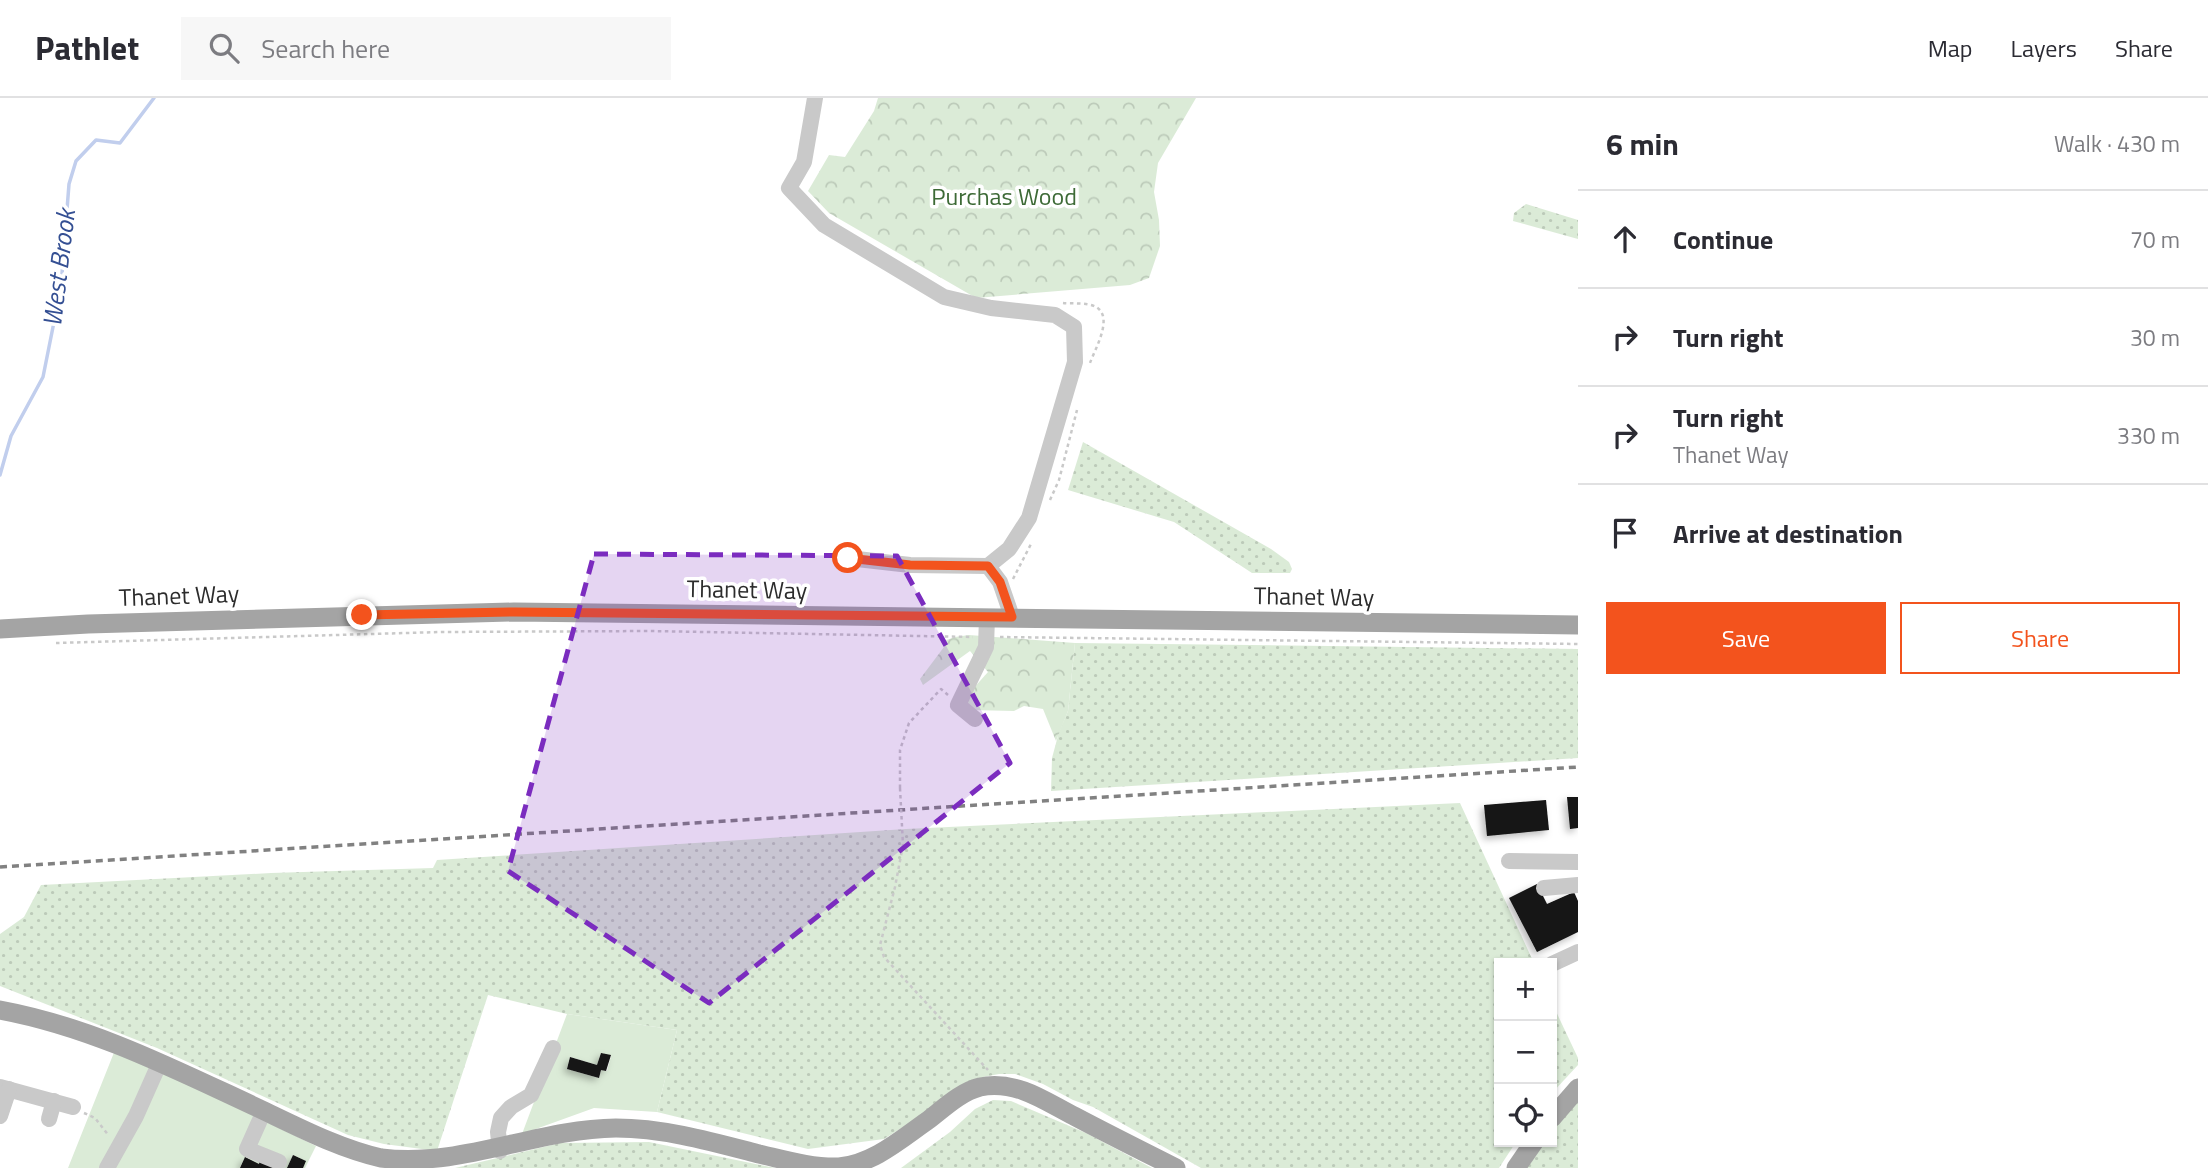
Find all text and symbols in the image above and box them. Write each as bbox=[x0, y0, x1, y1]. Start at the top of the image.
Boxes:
search box bbox=[181, 17, 671, 80]
text: Pathlet bbox=[35, 23, 139, 73]
icon: search bbox=[205, 29, 243, 67]
text: Search here bbox=[261, 29, 390, 68]
text: Map bbox=[1928, 30, 1973, 66]
text: Layers bbox=[2011, 30, 2077, 66]
text: Share bbox=[2115, 30, 2173, 66]
text: 6 min bbox=[1606, 121, 1679, 167]
text: Walk · 430 m bbox=[2054, 126, 2180, 161]
park label: Purchas Wood bbox=[931, 178, 1077, 214]
water label: West Brook bbox=[32, 203, 85, 329]
icon: ahead bbox=[1606, 220, 1644, 258]
text: Continue bbox=[1673, 220, 1773, 259]
text: 70 m bbox=[2130, 222, 2180, 257]
icon: right bbox=[1606, 318, 1644, 356]
text: Turn right bbox=[1673, 318, 1784, 357]
text: 30 m bbox=[2130, 320, 2180, 355]
text: Turn right bbox=[1673, 398, 1784, 437]
icon: right bbox=[1606, 416, 1644, 454]
text: 330 m bbox=[2117, 418, 2180, 453]
text: Thanet Way bbox=[1673, 437, 1789, 472]
icon: arrive bbox=[1606, 514, 1644, 552]
text: Arrive at destination bbox=[1673, 514, 1903, 553]
route start bbox=[832, 542, 863, 573]
street label: Thanet Way bbox=[686, 570, 808, 608]
street label: Thanet Way bbox=[118, 575, 240, 615]
street label: Thanet Way bbox=[1253, 577, 1375, 615]
route end bbox=[346, 599, 377, 630]
button: Save bbox=[1606, 602, 1886, 674]
button: Share bbox=[1900, 602, 2180, 674]
map controls bbox=[1494, 958, 1557, 1147]
button: + bbox=[1494, 958, 1557, 1021]
button: − bbox=[1494, 1021, 1557, 1084]
button: locate bbox=[1494, 1084, 1557, 1147]

